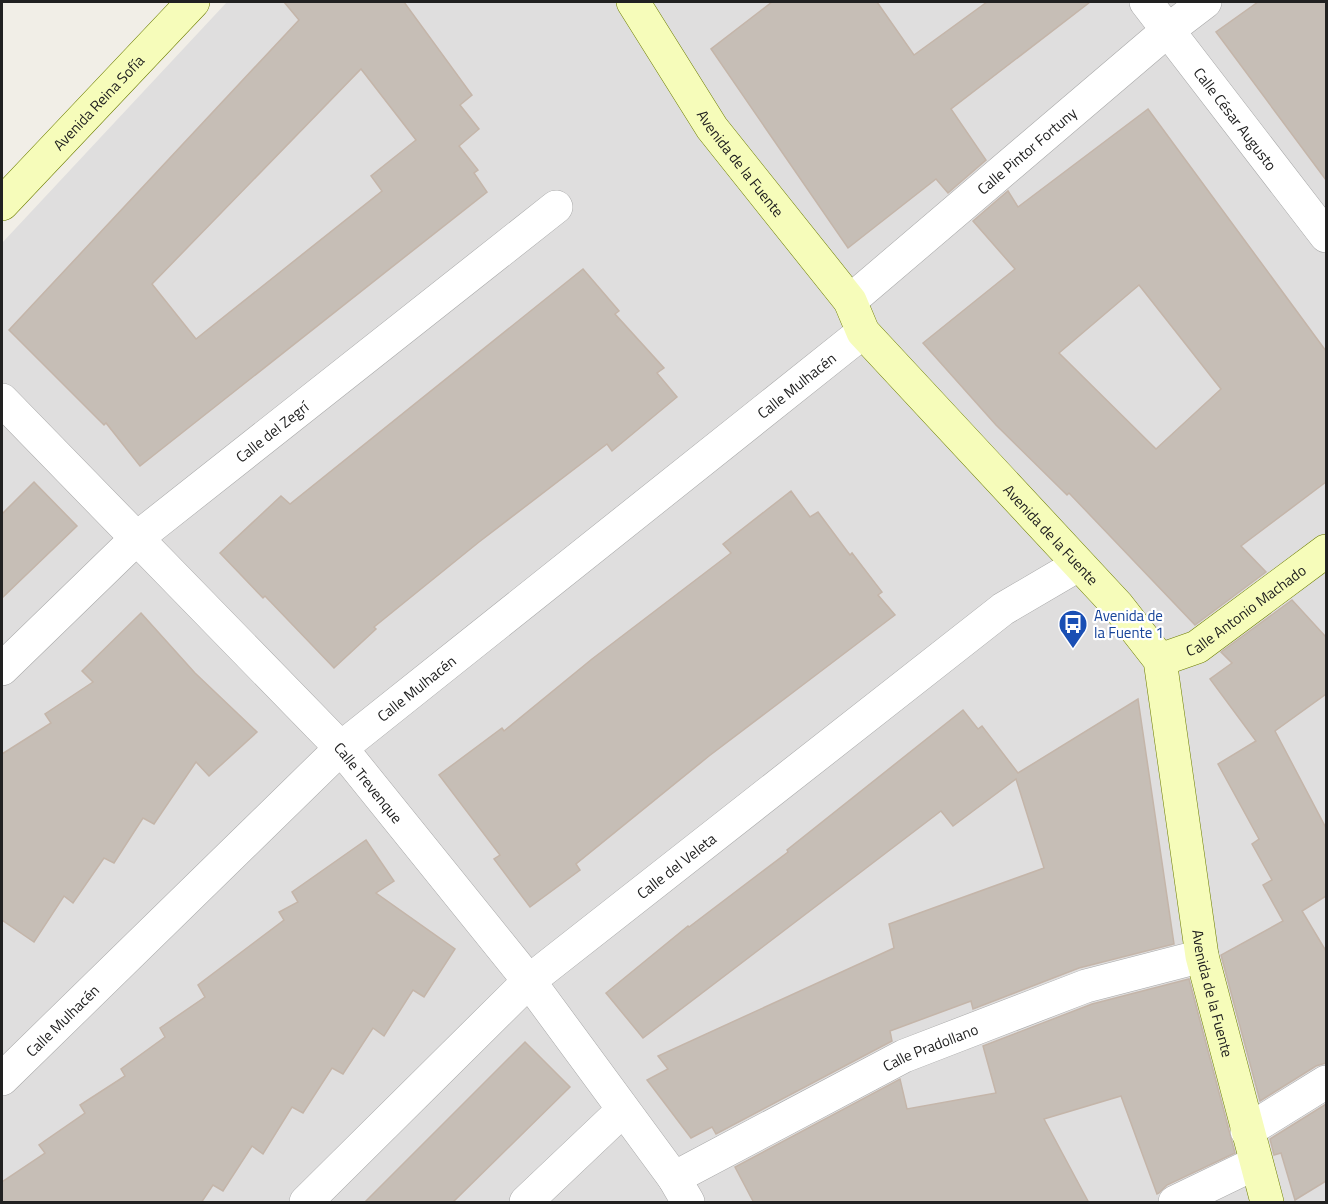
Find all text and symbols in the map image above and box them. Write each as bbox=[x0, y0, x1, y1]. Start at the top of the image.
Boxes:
street label: Avenida Reina Sofía bbox=[47, 49, 150, 155]
street label: Calle César Augusto bbox=[1188, 62, 1283, 175]
street label: Calle Pintor Fortuny bbox=[972, 101, 1082, 200]
street label: Avenida de la Fuente bbox=[692, 105, 790, 222]
street label: Calle Mulhacén bbox=[752, 346, 841, 424]
street label: Calle del Zegrí bbox=[230, 394, 315, 468]
street label: Avenida de la Fuente bbox=[998, 479, 1104, 590]
street label: Calle Antonio Machado bbox=[1182, 558, 1311, 662]
place label: Avenida de la Fuente 1 bbox=[1094, 604, 1164, 644]
bus stop icon: Avenida de la Fuente 1 bbox=[1057, 608, 1089, 650]
street label: Calle Mulhacén bbox=[372, 649, 461, 727]
street label: Calle Trevenque bbox=[329, 736, 409, 828]
street label: Calle del Veleta bbox=[632, 827, 721, 904]
street label: Avenida de la Fuente bbox=[1187, 928, 1240, 1060]
street label: Calle Mulhacén bbox=[20, 979, 104, 1062]
street label: Calle Pradollano bbox=[878, 1017, 981, 1077]

